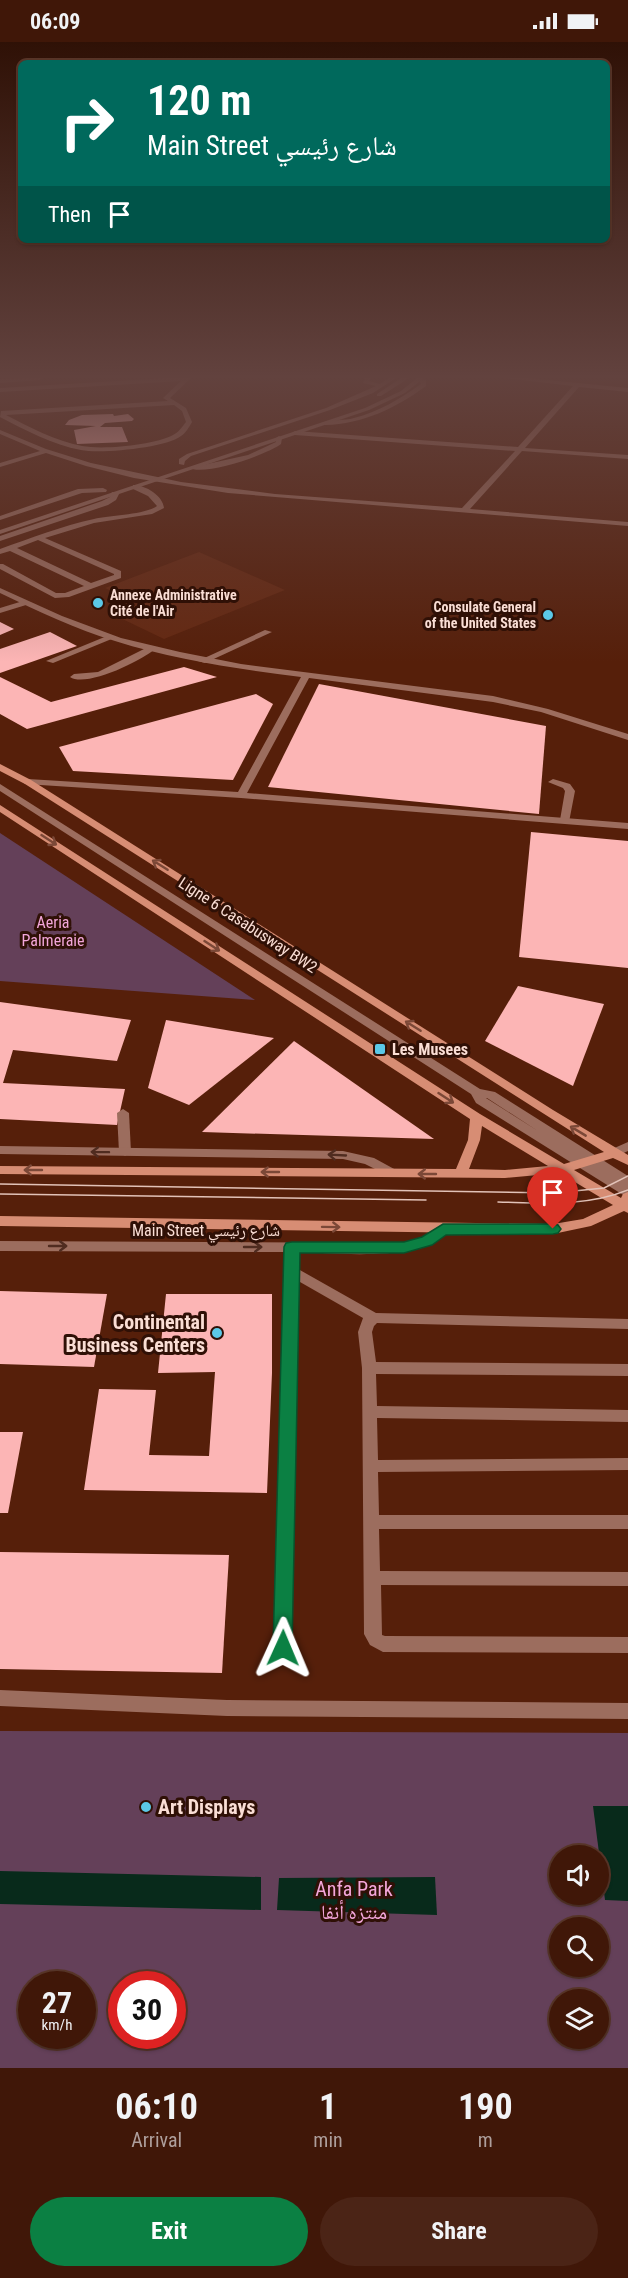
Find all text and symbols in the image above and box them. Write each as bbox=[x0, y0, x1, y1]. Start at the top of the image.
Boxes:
text: 06:09 bbox=[30, 9, 81, 34]
text: 120 m bbox=[147, 76, 252, 125]
icon: right bbox=[48, 84, 126, 162]
text: Main Street شارع رئيسي bbox=[147, 130, 397, 162]
icon: arrive bbox=[103, 198, 136, 231]
text: Then bbox=[48, 202, 91, 227]
place label: Annexe Administrative Cité de l'Air bbox=[110, 587, 237, 619]
marker: Annexe Administrative Cité de l'Air bbox=[91, 596, 105, 610]
place label: Consulate General of the United States bbox=[425, 599, 536, 631]
marker: Consulate General of the United States bbox=[541, 608, 555, 622]
one-way arrow bbox=[40, 834, 57, 846]
one-way arrow bbox=[152, 859, 169, 871]
street label: Ligne 6 Casabusway BW2 bbox=[175, 873, 321, 977]
park label: Aeria Palmeraie bbox=[21, 913, 85, 950]
one-way arrow bbox=[204, 940, 220, 952]
one-way arrow bbox=[405, 1020, 422, 1032]
place label: Les Musees bbox=[392, 1040, 468, 1059]
marker: Les Musees bbox=[373, 1042, 387, 1056]
one-way arrow bbox=[438, 1092, 454, 1104]
one-way arrow bbox=[570, 1124, 587, 1136]
one-way arrow bbox=[90, 1146, 110, 1158]
one-way arrow bbox=[327, 1150, 347, 1161]
one-way arrow bbox=[23, 1164, 43, 1176]
one-way arrow bbox=[260, 1166, 280, 1178]
pin bbox=[527, 1167, 578, 1229]
one-way arrow bbox=[418, 1168, 438, 1179]
icon: arrive bbox=[536, 1176, 569, 1209]
street label: Main Street شارع رئيسي bbox=[132, 1221, 280, 1243]
one-way arrow bbox=[321, 1221, 341, 1233]
one-way arrow bbox=[48, 1240, 68, 1252]
one-way arrow bbox=[243, 1241, 263, 1253]
place label: Continental Business Centers bbox=[65, 1310, 205, 1357]
marker: Continental Business Centers bbox=[210, 1326, 224, 1340]
position arrow bbox=[251, 1616, 315, 1680]
place label: Art Displays bbox=[158, 1795, 255, 1819]
marker: Art Displays bbox=[139, 1800, 153, 1814]
map controls bbox=[549, 1845, 609, 2049]
button: sound bbox=[549, 1845, 609, 1905]
park label: Anfa Park منتزه أنفا bbox=[315, 1877, 393, 1924]
button: search bbox=[549, 1917, 609, 1977]
speed limit sign: 30 bbox=[108, 1971, 186, 2049]
text: 27 bbox=[42, 1985, 72, 2020]
button: layers bbox=[549, 1989, 609, 2049]
text: km/h bbox=[42, 2016, 72, 2034]
text: 06:10 bbox=[115, 2086, 198, 2128]
text: 1 bbox=[319, 2086, 337, 2128]
text: 190 bbox=[458, 2086, 513, 2128]
text: Arrival bbox=[131, 2128, 182, 2152]
text: min bbox=[313, 2128, 343, 2152]
text: m bbox=[478, 2128, 493, 2152]
button: Exit bbox=[30, 2197, 308, 2266]
button: Share bbox=[320, 2197, 598, 2266]

